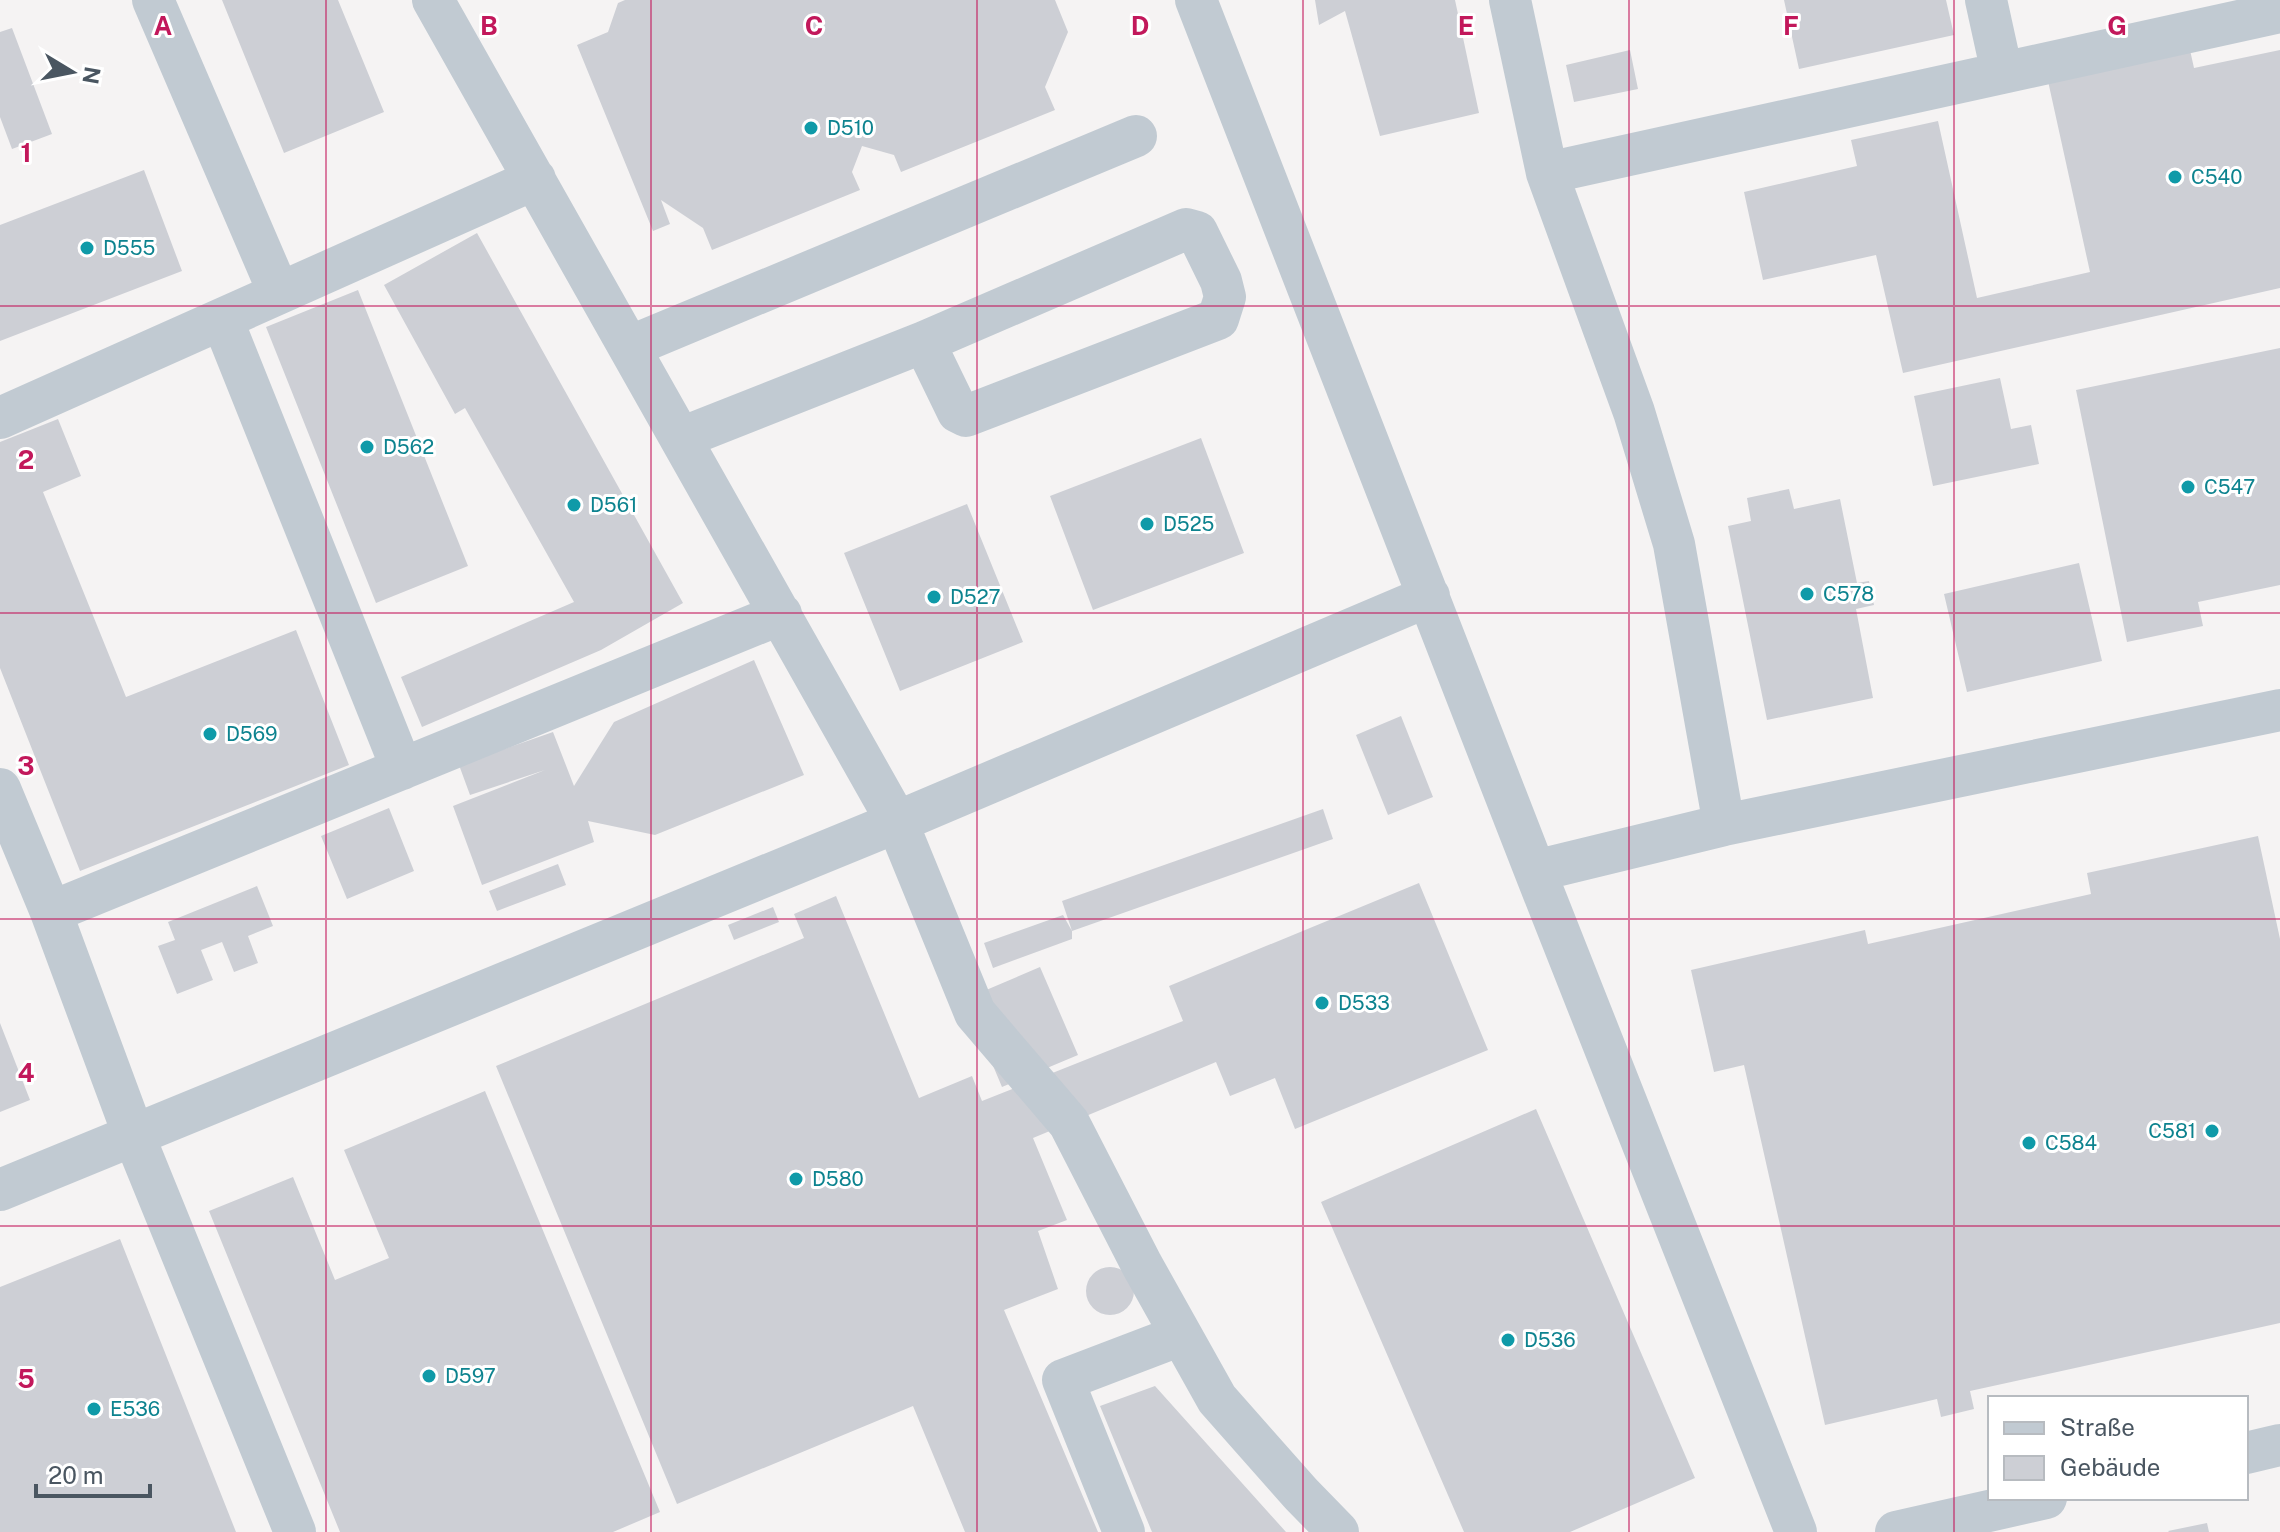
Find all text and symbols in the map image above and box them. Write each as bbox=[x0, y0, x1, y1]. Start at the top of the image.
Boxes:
text: A bbox=[154, 10, 173, 41]
text: B bbox=[480, 10, 498, 41]
text: C bbox=[805, 10, 823, 41]
text: D bbox=[1131, 10, 1149, 41]
text: E bbox=[1458, 10, 1474, 41]
text: F bbox=[1783, 10, 1799, 41]
text: G bbox=[2107, 10, 2127, 41]
north arrow bbox=[32, 32, 112, 112]
text: N bbox=[77, 65, 106, 86]
place label: D510 bbox=[827, 116, 874, 140]
marker: D510 bbox=[802, 119, 820, 137]
text: 1 bbox=[20, 137, 32, 168]
place label: C540 bbox=[2191, 165, 2242, 189]
marker: C540 bbox=[2166, 168, 2184, 186]
place label: D555 bbox=[103, 236, 155, 260]
marker: D555 bbox=[78, 239, 96, 257]
place label: D562 bbox=[383, 435, 434, 459]
marker: D562 bbox=[358, 438, 376, 456]
text: 2 bbox=[18, 444, 34, 475]
place label: C547 bbox=[2204, 475, 2255, 499]
marker: C547 bbox=[2179, 478, 2197, 496]
place label: D561 bbox=[590, 493, 637, 517]
marker: D561 bbox=[565, 496, 583, 514]
place label: D525 bbox=[1163, 512, 1214, 536]
marker: D525 bbox=[1138, 515, 1156, 533]
place label: C578 bbox=[1823, 582, 1874, 606]
place label: D527 bbox=[950, 585, 1001, 609]
marker: C578 bbox=[1798, 585, 1816, 603]
marker: D527 bbox=[925, 588, 943, 606]
place label: D569 bbox=[226, 722, 278, 746]
marker: D569 bbox=[201, 725, 219, 743]
text: 3 bbox=[17, 750, 35, 781]
place label: D533 bbox=[1338, 991, 1390, 1015]
marker: D533 bbox=[1313, 994, 1331, 1012]
text: 4 bbox=[17, 1057, 35, 1088]
place label: C581 bbox=[2148, 1119, 2196, 1143]
marker: C581 bbox=[2203, 1122, 2221, 1140]
place label: C584 bbox=[2045, 1131, 2097, 1155]
marker: C584 bbox=[2020, 1134, 2038, 1152]
place label: D580 bbox=[812, 1167, 864, 1191]
marker: D580 bbox=[787, 1170, 805, 1188]
place label: D536 bbox=[1524, 1328, 1576, 1352]
marker: D536 bbox=[1499, 1331, 1517, 1349]
text: 5 bbox=[17, 1363, 35, 1394]
place label: D597 bbox=[445, 1364, 496, 1388]
marker: D597 bbox=[420, 1367, 438, 1385]
legend bbox=[1988, 1396, 2248, 1500]
place label: E536 bbox=[110, 1397, 160, 1421]
marker: E536 bbox=[85, 1400, 103, 1418]
text: Straße bbox=[2060, 1413, 2135, 1441]
scale bar bbox=[36, 1448, 150, 1498]
text: Gebäude bbox=[2060, 1453, 2160, 1481]
text: 20 m bbox=[48, 1461, 104, 1489]

